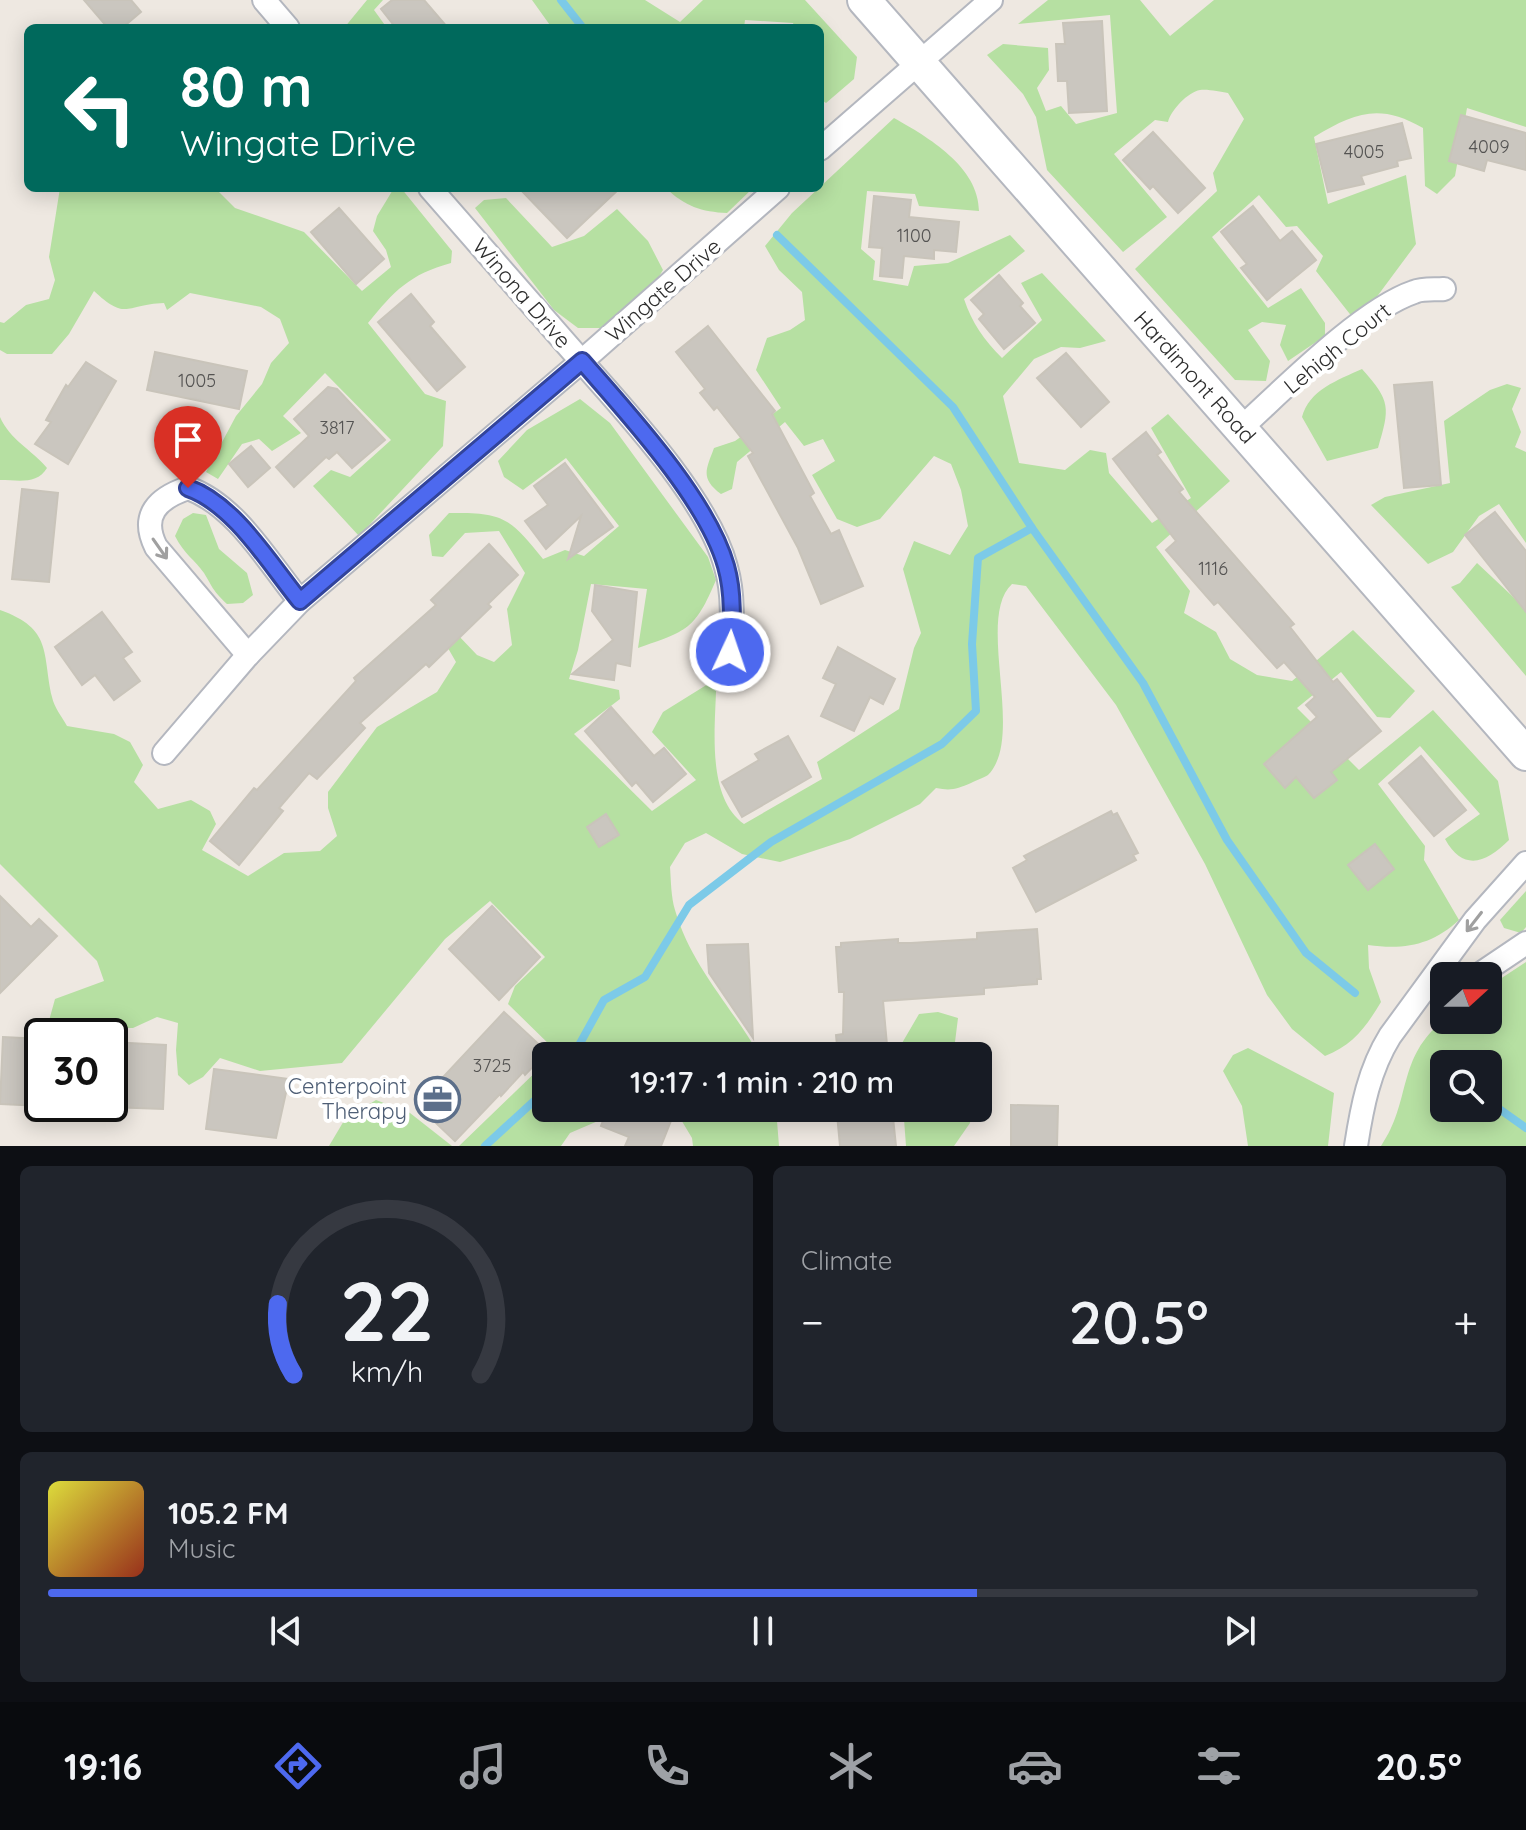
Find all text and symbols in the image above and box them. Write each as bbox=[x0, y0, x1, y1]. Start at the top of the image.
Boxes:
text: 80 m bbox=[180, 51, 312, 121]
icon: left bbox=[48, 56, 152, 160]
text: Wingate Drive bbox=[180, 120, 416, 165]
house number: 4009 bbox=[1469, 135, 1509, 158]
house number: 4005 bbox=[1344, 140, 1384, 163]
house number: 1100 bbox=[897, 224, 931, 247]
street label: Winona Drive bbox=[466, 232, 578, 354]
street label: Wingate Drive bbox=[599, 232, 727, 348]
street label: Lehigh Court bbox=[1278, 296, 1396, 400]
street label: Hardimont Road bbox=[1128, 305, 1262, 449]
house number: 1005 bbox=[178, 369, 216, 392]
pin bbox=[154, 406, 222, 488]
house number: 3817 bbox=[319, 416, 355, 439]
icon: arrive bbox=[166, 418, 210, 462]
one-way arrow bbox=[151, 537, 168, 559]
house number: 1116 bbox=[1198, 557, 1228, 580]
position arrow bbox=[688, 610, 772, 694]
one-way arrow bbox=[1466, 911, 1483, 932]
north arrow bbox=[1430, 962, 1502, 1034]
map controls bbox=[1430, 962, 1502, 1122]
speed limit sign: 30 bbox=[24, 1018, 128, 1122]
button: search bbox=[1430, 1050, 1502, 1122]
house number: 3725 bbox=[473, 1054, 511, 1077]
text: 19:17 · 1 min · 210 m bbox=[630, 1063, 894, 1101]
place label: Centerpoint Therapy bbox=[288, 1072, 407, 1125]
office icon: Centerpoint Therapy bbox=[414, 1075, 462, 1123]
text: Climate bbox=[801, 1244, 892, 1277]
text: 22 bbox=[339, 1258, 434, 1362]
text: 20.5° bbox=[1068, 1284, 1209, 1359]
text: − bbox=[801, 1294, 824, 1349]
text: + bbox=[1453, 1294, 1478, 1349]
text: km/h bbox=[350, 1353, 423, 1389]
text: 105.2 FM bbox=[168, 1494, 289, 1532]
text: Music bbox=[168, 1532, 236, 1565]
icon: previous bbox=[264, 1609, 308, 1653]
icon: pause bbox=[741, 1609, 785, 1653]
icon: next bbox=[1218, 1609, 1262, 1653]
icon: directions bbox=[270, 1738, 326, 1794]
icon: music bbox=[455, 1738, 511, 1794]
icon: phone bbox=[639, 1738, 695, 1794]
icon: climate bbox=[823, 1738, 879, 1794]
icon: car bbox=[1007, 1738, 1063, 1794]
icon: filters bbox=[1191, 1738, 1247, 1794]
text: 19:16 bbox=[64, 1744, 142, 1789]
text: 20.5° bbox=[1375, 1744, 1462, 1789]

